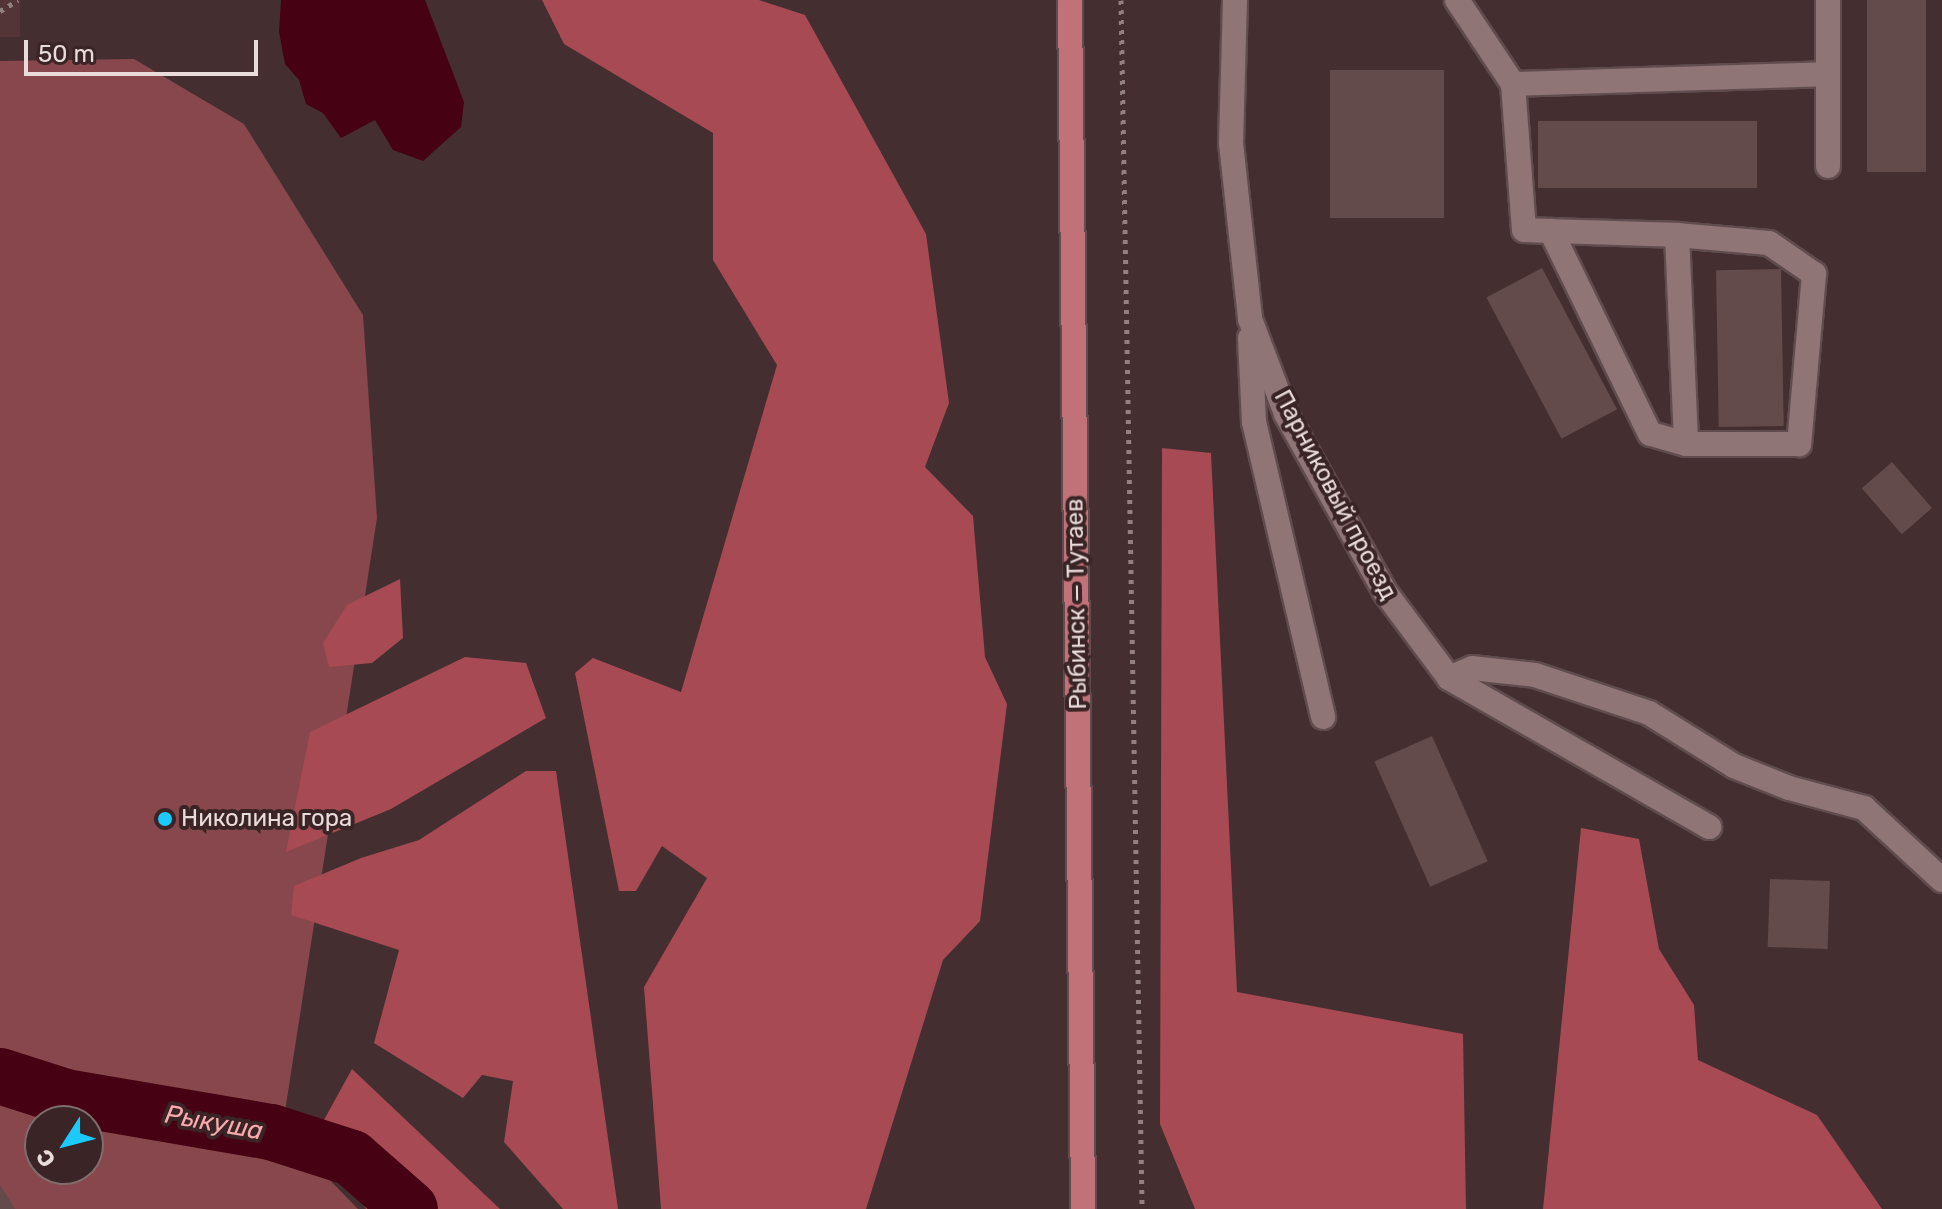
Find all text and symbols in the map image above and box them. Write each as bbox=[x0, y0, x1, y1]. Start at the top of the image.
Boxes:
scale bar bbox=[28, 24, 262, 74]
text: 50 m bbox=[38, 40, 95, 68]
street label: Парниковый проезд bbox=[1268, 385, 1402, 605]
street label: Рыбинск — Тутаев bbox=[1061, 498, 1093, 710]
place label: Николина гора bbox=[181, 805, 352, 833]
marker: Николина гора bbox=[156, 810, 174, 828]
water label: Рыкуша bbox=[163, 1099, 265, 1147]
north arrow bbox=[24, 1105, 104, 1185]
text: С bbox=[30, 1144, 61, 1172]

